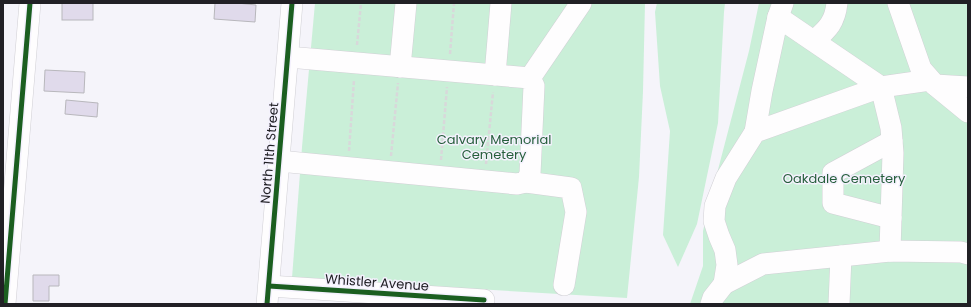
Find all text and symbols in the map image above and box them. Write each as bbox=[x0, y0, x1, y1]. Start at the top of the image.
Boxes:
street label: North 11th Street bbox=[256, 101, 283, 205]
park label: Calvary Memorial Cemetery bbox=[437, 130, 551, 164]
park label: Oakdale Cemetery bbox=[783, 169, 906, 188]
street label: Whistler Avenue bbox=[324, 269, 430, 296]

